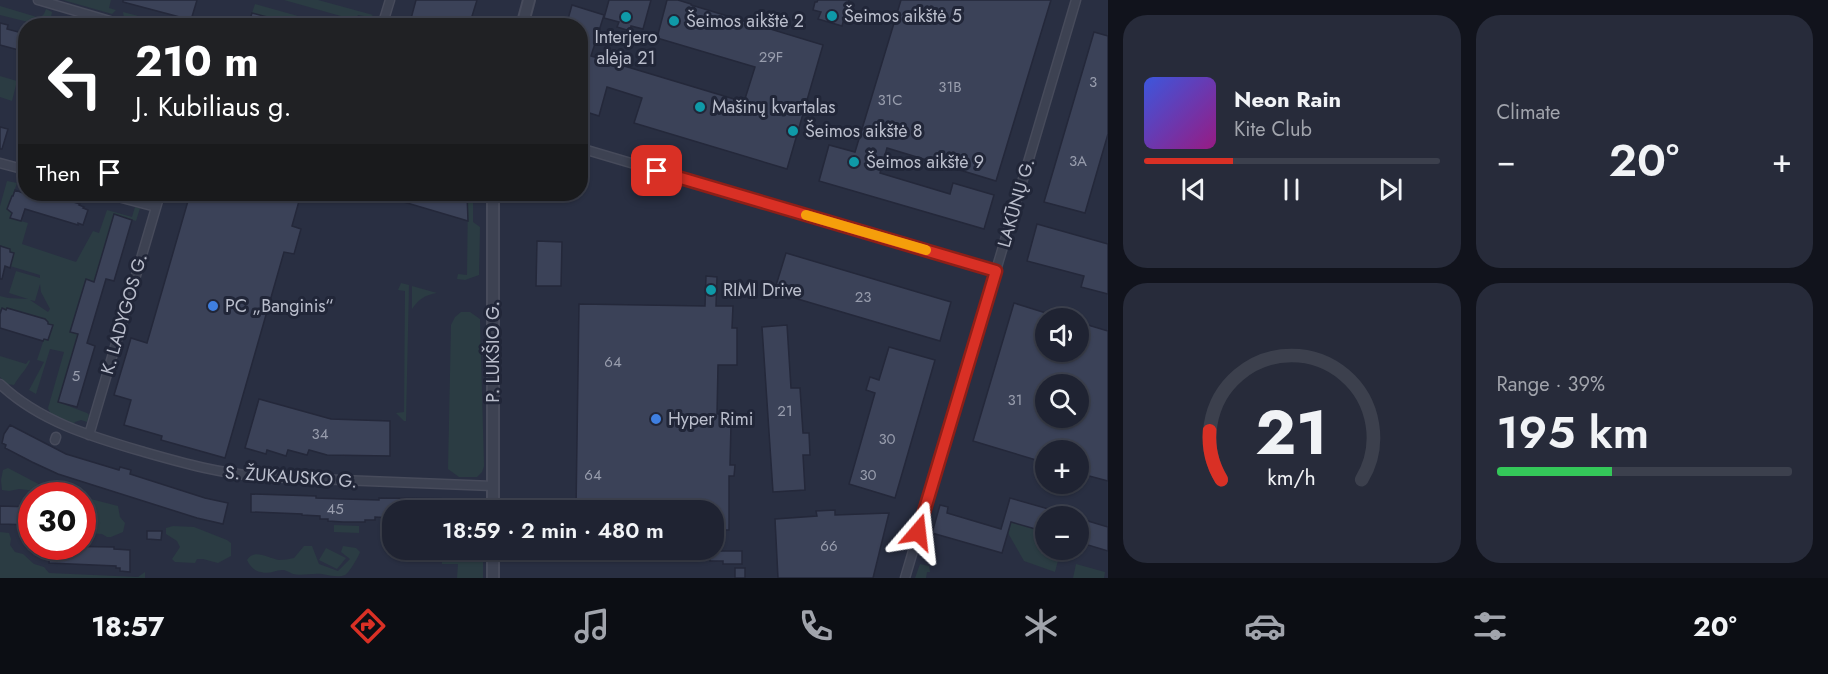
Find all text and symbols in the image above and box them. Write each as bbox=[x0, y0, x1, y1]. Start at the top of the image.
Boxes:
place label: Šeimos aikštė 5 bbox=[844, 3, 962, 29]
place label: Šeimos aikštė 2 bbox=[686, 8, 804, 34]
marker: Šeimos aikštė 5 bbox=[825, 9, 839, 23]
marker: Interjero alėja 21 bbox=[619, 10, 633, 24]
marker: Šeimos aikštė 2 bbox=[667, 14, 681, 28]
place label: Interjero alėja 21 bbox=[594, 24, 658, 71]
text: 210 m bbox=[135, 31, 259, 92]
icon: left bbox=[36, 42, 114, 120]
house number: 29F bbox=[759, 46, 783, 68]
house number: 3 bbox=[1089, 71, 1097, 93]
house number: 31B bbox=[938, 76, 962, 98]
text: Neon Rain bbox=[1234, 83, 1341, 115]
text: J. Kubiliaus g. bbox=[135, 87, 292, 126]
house number: 31C bbox=[877, 89, 903, 111]
place label: Mašinų kvartalas bbox=[712, 94, 835, 120]
text: Climate bbox=[1497, 98, 1560, 127]
marker: Mašinų kvartalas bbox=[693, 100, 707, 114]
text: Kite Club bbox=[1234, 115, 1312, 144]
place label: Šeimos aikštė 8 bbox=[805, 118, 923, 144]
marker: Šeimos aikštė 8 bbox=[786, 124, 800, 138]
text: 20° bbox=[1609, 128, 1679, 193]
text: − bbox=[1497, 137, 1516, 184]
text: + bbox=[1772, 137, 1792, 184]
pin bbox=[631, 145, 682, 196]
place label: Šeimos aikštė 9 bbox=[866, 149, 984, 175]
house number: 3A bbox=[1069, 150, 1087, 172]
icon: arrive bbox=[640, 154, 673, 187]
marker: Šeimos aikštė 9 bbox=[847, 155, 861, 169]
street label: LAKŪNŲ G. bbox=[991, 155, 1041, 251]
icon: arrive bbox=[93, 156, 126, 189]
text: Then bbox=[36, 157, 81, 189]
icon: previous bbox=[1177, 173, 1210, 206]
icon: pause bbox=[1275, 173, 1308, 206]
icon: next bbox=[1374, 173, 1407, 206]
street label: K. LADYGOS G. bbox=[94, 251, 154, 377]
place label: RIMI Drive bbox=[723, 277, 802, 303]
marker: RIMI Drive bbox=[704, 283, 718, 297]
house number: 23 bbox=[855, 286, 871, 308]
place label: PC „Banginis“ bbox=[225, 293, 334, 319]
marker: PC „Banginis“ bbox=[206, 299, 220, 313]
street label: P. LUKŠIO G. bbox=[480, 301, 506, 403]
map controls bbox=[1035, 308, 1089, 560]
button: sound bbox=[1035, 308, 1089, 362]
house number: 64 bbox=[604, 351, 622, 373]
house number: 5 bbox=[72, 365, 80, 387]
text: Range · 39% bbox=[1497, 370, 1605, 399]
button: search bbox=[1035, 374, 1089, 428]
text: 21 bbox=[1255, 387, 1328, 477]
house number: 31 bbox=[1008, 389, 1022, 411]
house number: 21 bbox=[777, 400, 793, 422]
text: 195 km bbox=[1497, 400, 1649, 465]
place label: Hyper Rimi bbox=[668, 406, 753, 432]
marker: Hyper Rimi bbox=[649, 412, 663, 426]
house number: 34 bbox=[312, 423, 329, 445]
house number: 30 bbox=[878, 428, 896, 450]
button: + bbox=[1035, 440, 1089, 494]
street label: S. ŽUKAUSKO G. bbox=[224, 459, 358, 495]
text: km/h bbox=[1268, 462, 1316, 493]
house number: 64 bbox=[584, 464, 602, 486]
house number: 30 bbox=[859, 464, 877, 486]
speed limit sign: 30 bbox=[18, 482, 96, 560]
house number: 45 bbox=[326, 498, 344, 520]
position arrow bbox=[886, 500, 950, 564]
button: − bbox=[1035, 506, 1089, 560]
text: 18:59 · 2 min · 480 m bbox=[442, 514, 664, 546]
house number: 66 bbox=[820, 535, 838, 557]
icon: directions bbox=[347, 605, 389, 647]
icon: music bbox=[571, 605, 613, 647]
icon: phone bbox=[795, 605, 837, 647]
icon: climate bbox=[1020, 605, 1062, 647]
icon: car bbox=[1244, 605, 1286, 647]
icon: filters bbox=[1469, 605, 1511, 647]
text: 18:57 bbox=[91, 607, 164, 646]
text: 20° bbox=[1693, 607, 1737, 646]

